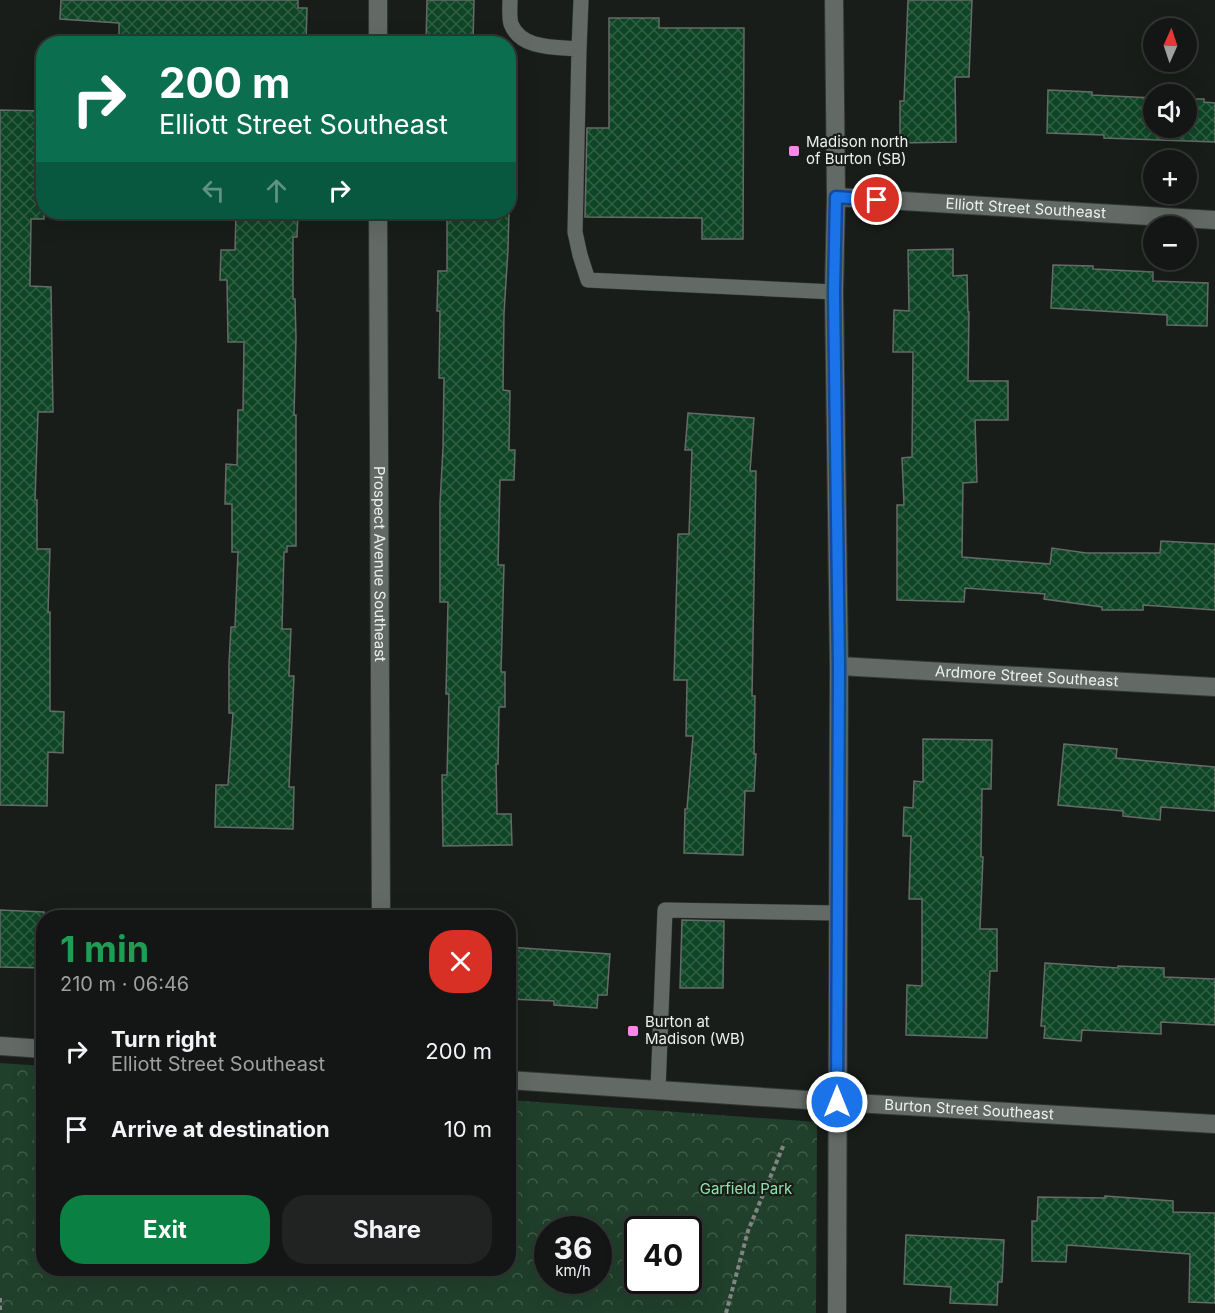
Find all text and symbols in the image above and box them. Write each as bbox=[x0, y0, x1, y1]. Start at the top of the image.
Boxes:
north arrow bbox=[1143, 18, 1197, 72]
map controls bbox=[1143, 18, 1197, 270]
text: 200 m bbox=[159, 57, 290, 108]
icon: right bbox=[60, 60, 138, 138]
button: sound bbox=[1143, 84, 1197, 138]
text: Elliott Street Southeast bbox=[159, 108, 448, 141]
place label: Madison north of Burton (SB) bbox=[806, 132, 908, 168]
marker: Madison north of Burton (SB) bbox=[787, 144, 801, 158]
button: + bbox=[1143, 150, 1197, 204]
icon: left bbox=[197, 174, 230, 207]
icon: ahead bbox=[260, 174, 293, 207]
icon: right bbox=[323, 174, 356, 207]
pin bbox=[851, 174, 902, 225]
icon: arrive bbox=[860, 183, 893, 216]
street label: Elliott Street Southeast bbox=[945, 194, 1107, 222]
button: − bbox=[1143, 216, 1197, 270]
street label: Prospect Avenue Southeast bbox=[370, 466, 390, 662]
street label: Ardmore Street Southeast bbox=[935, 661, 1119, 691]
text: 1 min bbox=[60, 927, 149, 971]
button: close bbox=[429, 930, 492, 993]
text: 210 m · 06:46 bbox=[60, 972, 189, 996]
place label: Burton at Madison (WB) bbox=[645, 1012, 745, 1048]
marker: Burton at Madison (WB) bbox=[626, 1024, 640, 1038]
text: Turn right bbox=[111, 1026, 217, 1052]
icon: right bbox=[60, 1035, 93, 1068]
text: 200 m bbox=[425, 1038, 492, 1064]
text: Elliott Street Southeast bbox=[111, 1052, 325, 1076]
position arrow bbox=[805, 1070, 869, 1134]
street label: Burton Street Southeast bbox=[884, 1095, 1054, 1124]
icon: arrive bbox=[60, 1113, 93, 1146]
text: Arrive at destination bbox=[111, 1116, 330, 1142]
text: 10 m bbox=[444, 1116, 492, 1142]
park label: Garfield Park bbox=[700, 1179, 793, 1198]
button: Exit bbox=[60, 1195, 270, 1264]
button: Share bbox=[282, 1195, 492, 1264]
speed limit sign: 40 bbox=[624, 1216, 702, 1294]
text: 36 bbox=[554, 1230, 592, 1266]
text: km/h bbox=[555, 1261, 591, 1280]

